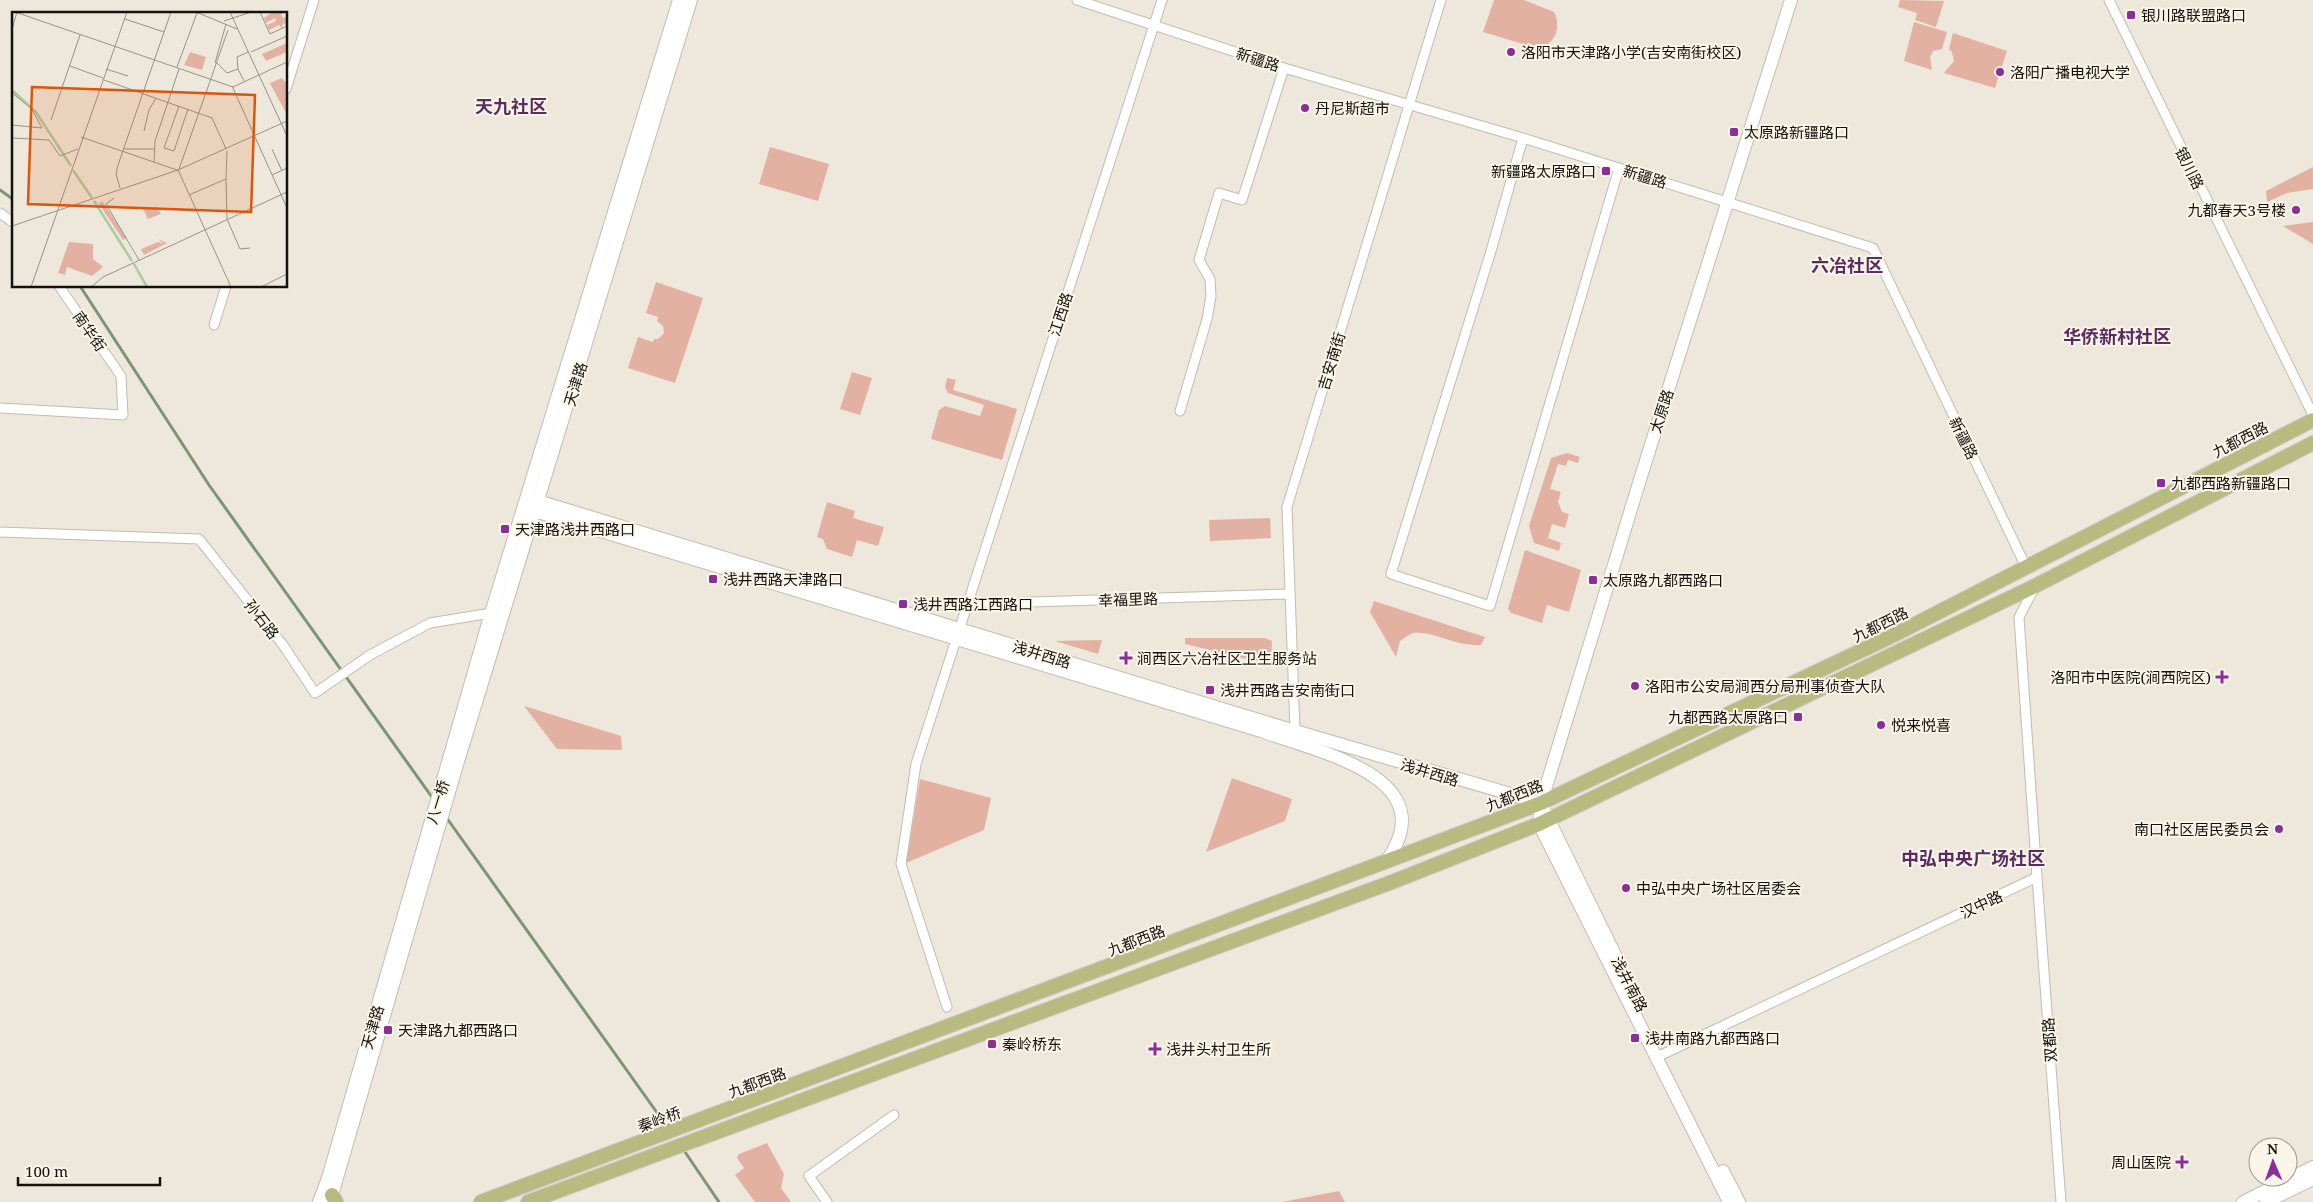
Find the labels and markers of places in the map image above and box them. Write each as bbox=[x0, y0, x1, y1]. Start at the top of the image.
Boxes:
place label: 银川路联盟路口 bbox=[2141, 5, 2246, 25]
marker: 银川路联盟路口 bbox=[2125, 9, 2137, 21]
place label: 洛阳市天津路小学(吉安南街校区) bbox=[1521, 42, 1741, 62]
marker: 洛阳市天津路小学(吉安南街校区) bbox=[1505, 46, 1517, 58]
place label: 洛阳广播电视大学 bbox=[2010, 62, 2130, 82]
marker: 洛阳广播电视大学 bbox=[1994, 66, 2006, 78]
place label: 丹尼斯超市 bbox=[1315, 98, 1390, 118]
marker: 丹尼斯超市 bbox=[1299, 102, 1311, 114]
place label: 太原路新疆路口 bbox=[1744, 122, 1849, 142]
marker: 太原路新疆路口 bbox=[1728, 126, 1740, 138]
place label: 新疆路太原路口 bbox=[1491, 161, 1596, 181]
marker: 新疆路太原路口 bbox=[1600, 165, 1612, 177]
place label: 九都春天3号楼 bbox=[2188, 200, 2286, 220]
marker: 九都春天3号楼 bbox=[2290, 204, 2302, 216]
place label: 九都西路新疆路口 bbox=[2171, 473, 2291, 493]
marker: 九都西路新疆路口 bbox=[2155, 477, 2167, 489]
place label: 天津路浅井西路口 bbox=[515, 519, 635, 539]
marker: 天津路浅井西路口 bbox=[499, 523, 511, 535]
place label: 浅井西路天津路口 bbox=[723, 569, 843, 589]
place label: 太原路九都西路口 bbox=[1603, 570, 1723, 590]
marker: 浅井西路天津路口 bbox=[707, 573, 719, 585]
marker: 太原路九都西路口 bbox=[1587, 574, 1599, 586]
place label: 浅井西路江西路口 bbox=[913, 594, 1033, 614]
marker: 浅井西路江西路口 bbox=[897, 598, 909, 610]
place label: 涧西区六冶社区卫生服务站 bbox=[1137, 648, 1317, 668]
marker: 涧西区六冶社区卫生服务站 bbox=[1119, 651, 1133, 665]
place label: 洛阳市中医院(涧西院区) bbox=[2051, 667, 2211, 687]
marker: 洛阳市中医院(涧西院区) bbox=[2215, 670, 2229, 684]
place label: 洛阳市公安局涧西分局刑事侦查大队 bbox=[1645, 676, 1885, 696]
place label: 浅井西路吉安南街口 bbox=[1220, 680, 1355, 700]
marker: 洛阳市公安局涧西分局刑事侦查大队 bbox=[1629, 680, 1641, 692]
marker: 浅井西路吉安南街口 bbox=[1204, 684, 1216, 696]
place label: 九都西路太原路口 bbox=[1668, 707, 1788, 727]
marker: 九都西路太原路口 bbox=[1792, 711, 1804, 723]
place label: 悦来悦喜 bbox=[1891, 715, 1951, 735]
marker: 悦来悦喜 bbox=[1875, 719, 1887, 731]
place label: 南口社区居民委员会 bbox=[2134, 819, 2269, 839]
marker: 南口社区居民委员会 bbox=[2273, 823, 2285, 835]
place label: 中弘中央广场社区居委会 bbox=[1636, 878, 1801, 898]
marker: 中弘中央广场社区居委会 bbox=[1620, 882, 1632, 894]
place label: 天津路九都西路口 bbox=[398, 1020, 518, 1040]
marker: 天津路九都西路口 bbox=[382, 1024, 394, 1036]
place label: 浅井南路九都西路口 bbox=[1645, 1028, 1780, 1048]
marker: 浅井南路九都西路口 bbox=[1629, 1032, 1641, 1044]
place label: 秦岭桥东 bbox=[1002, 1034, 1062, 1054]
marker: 秦岭桥东 bbox=[986, 1038, 998, 1050]
place label: 浅井头村卫生所 bbox=[1166, 1039, 1271, 1059]
marker: 浅井头村卫生所 bbox=[1148, 1042, 1162, 1056]
place label: 周山医院 bbox=[2111, 1152, 2171, 1172]
marker: 周山医院 bbox=[2175, 1155, 2189, 1169]

